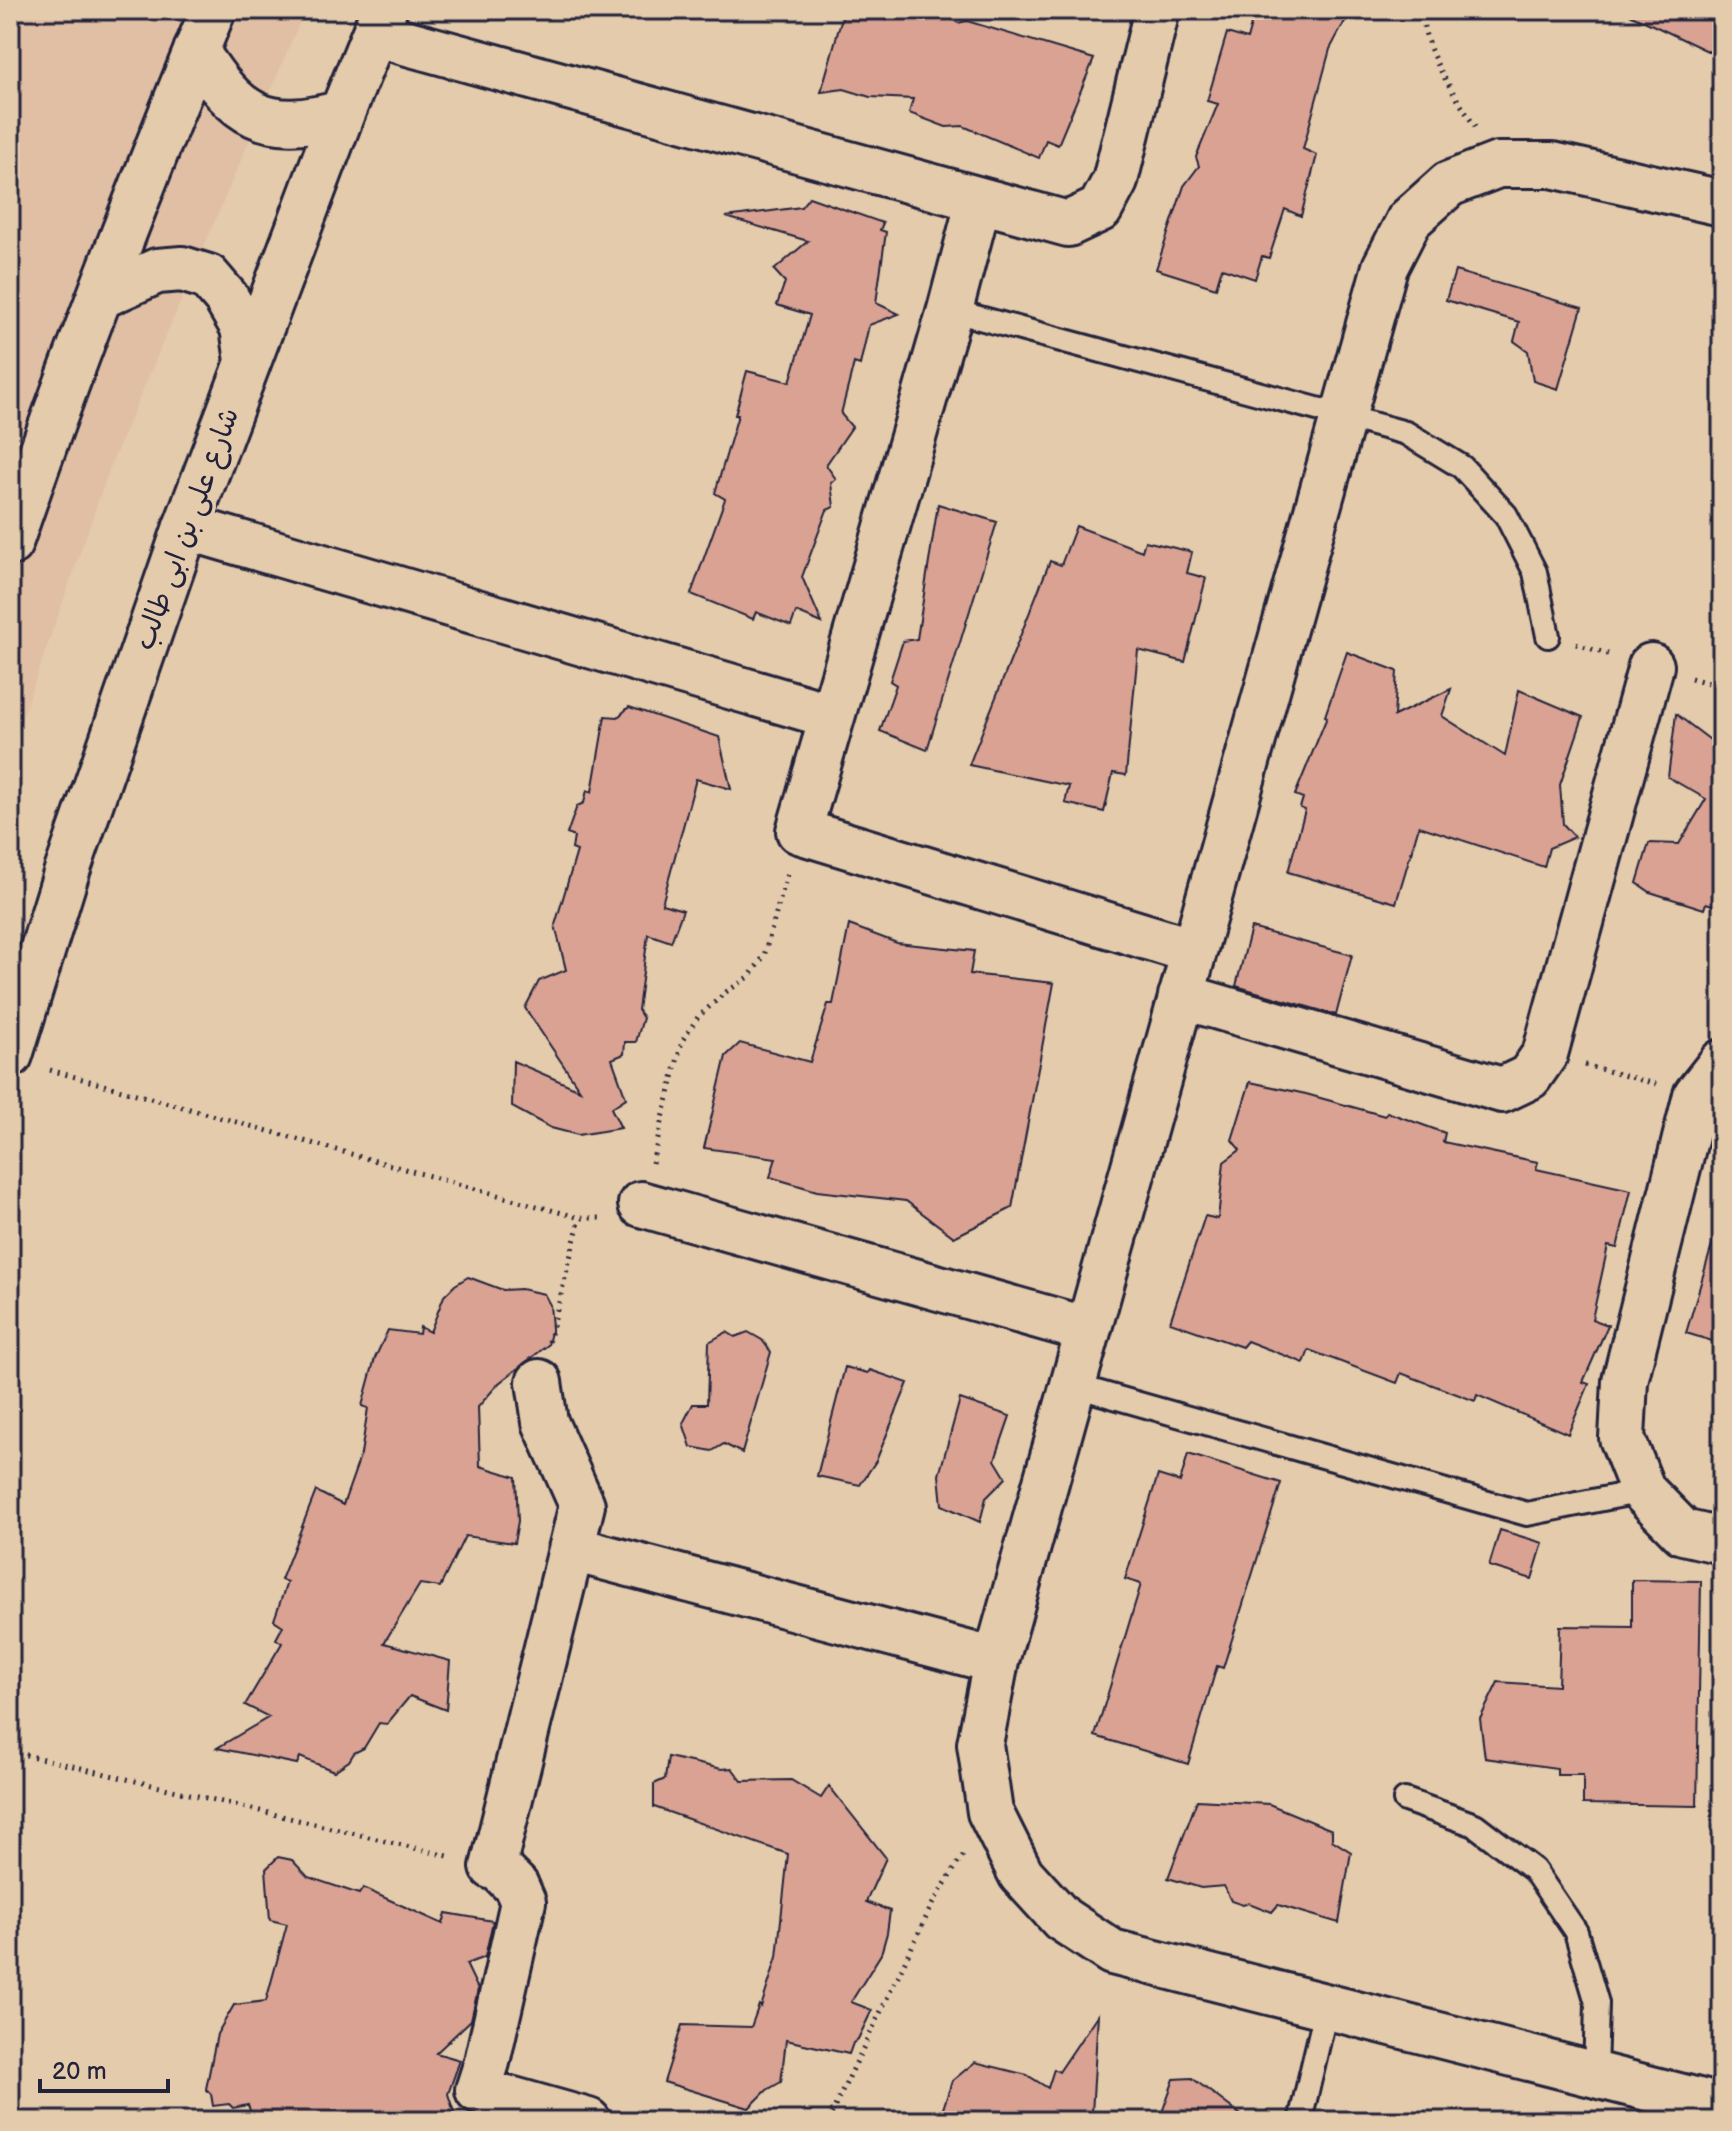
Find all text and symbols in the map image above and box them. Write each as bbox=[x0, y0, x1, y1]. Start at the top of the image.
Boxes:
street label: شارع على بن ابى طالب bbox=[128, 403, 248, 655]
scale bar bbox=[40, 2043, 168, 2093]
text: 20 m bbox=[52, 2057, 107, 2086]

